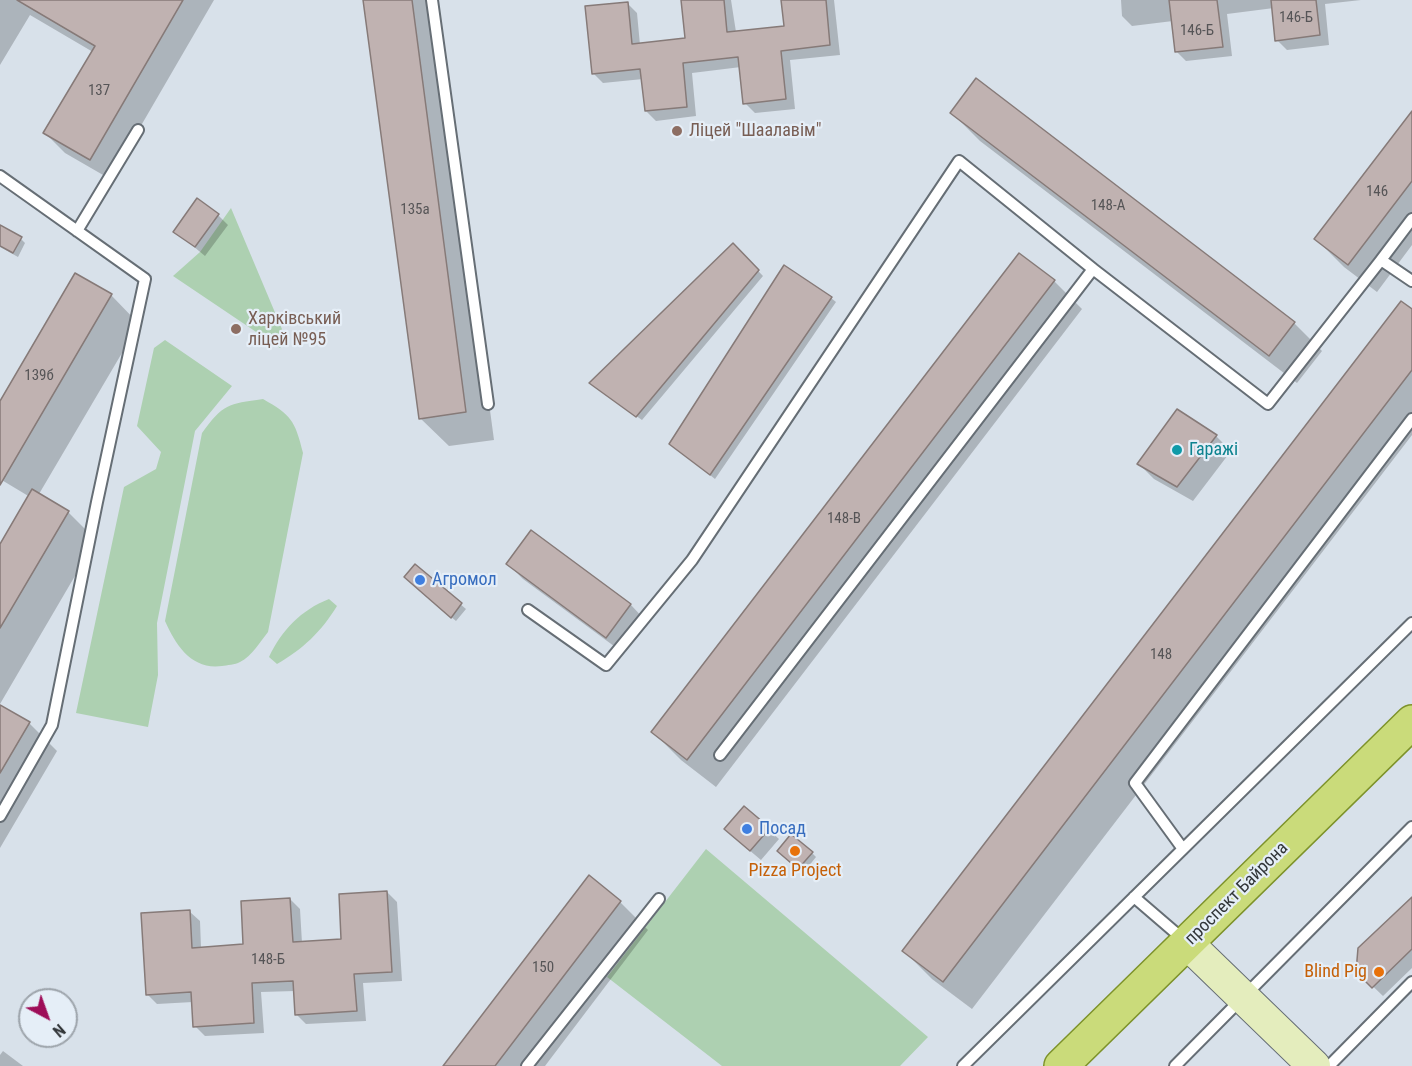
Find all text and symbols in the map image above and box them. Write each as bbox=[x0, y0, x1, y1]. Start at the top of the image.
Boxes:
house number: 146-Б bbox=[1279, 9, 1313, 27]
house number: 146-Б bbox=[1180, 22, 1214, 40]
house number: 137 bbox=[88, 82, 110, 100]
place label: Ліцей "Шаалавім" bbox=[689, 120, 821, 142]
marker: Ліцей "Шаалавім" bbox=[670, 124, 684, 138]
house number: 146 bbox=[1366, 183, 1388, 201]
house number: 148-А bbox=[1091, 197, 1125, 215]
house number: 135а bbox=[400, 201, 430, 219]
place label: Харківський ліцей №95 bbox=[248, 308, 341, 350]
marker: Харківський ліцей №95 bbox=[229, 322, 243, 336]
house number: 139б bbox=[24, 367, 54, 385]
place label: Гаражі bbox=[1189, 439, 1238, 461]
marker: Гаражі bbox=[1170, 443, 1184, 457]
house number: 148-В bbox=[827, 510, 861, 528]
place label: Агромол bbox=[432, 569, 497, 591]
marker: Агромол bbox=[413, 573, 427, 587]
house number: 148 bbox=[1150, 646, 1172, 664]
place label: Посад bbox=[759, 818, 806, 840]
marker: Посад bbox=[740, 822, 754, 836]
street label: проспект Байрона bbox=[1181, 838, 1293, 950]
marker: Pizza Project bbox=[788, 844, 802, 858]
place label: Pizza Project bbox=[748, 860, 842, 882]
house number: 148-Б bbox=[251, 951, 285, 969]
house number: 150 bbox=[532, 959, 554, 977]
place label: Blind Pig bbox=[1304, 961, 1367, 983]
marker: Blind Pig bbox=[1372, 965, 1386, 979]
north arrow bbox=[18, 988, 78, 1048]
text: N bbox=[49, 1020, 69, 1041]

